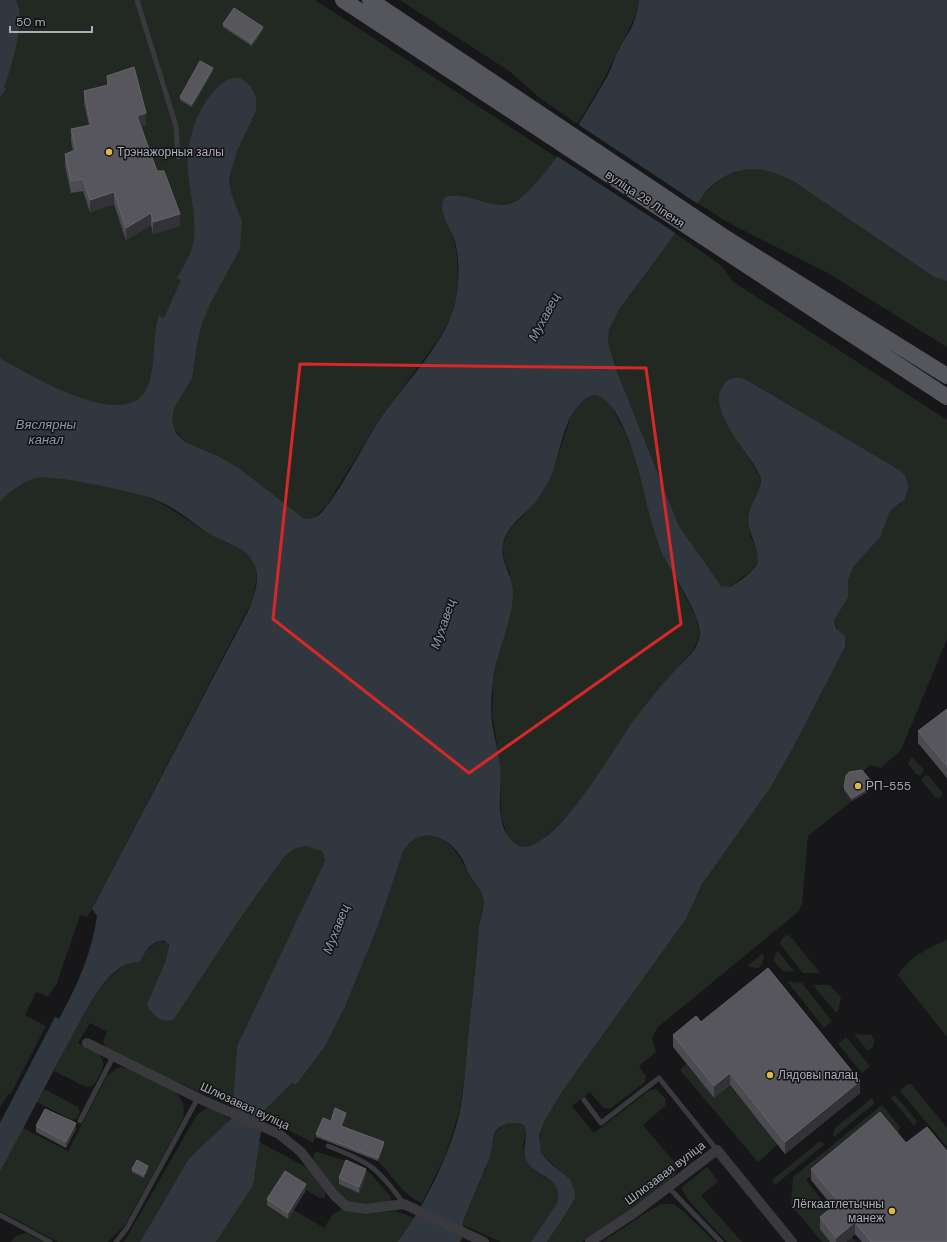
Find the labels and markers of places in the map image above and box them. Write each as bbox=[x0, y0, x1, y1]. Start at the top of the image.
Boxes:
place label: Трэнажорныя залы bbox=[117, 144, 224, 160]
marker: Трэнажорныя залы bbox=[104, 147, 114, 157]
place label: РП-555 bbox=[866, 778, 911, 794]
marker: РП-555 bbox=[853, 781, 863, 791]
place label: Лядовы палац bbox=[778, 1067, 858, 1083]
marker: Лядовы палац bbox=[765, 1070, 775, 1080]
place label: Лёгкаатлетычны манеж bbox=[792, 1196, 884, 1226]
marker: Лёгкаатлетычны манеж bbox=[887, 1206, 897, 1216]

